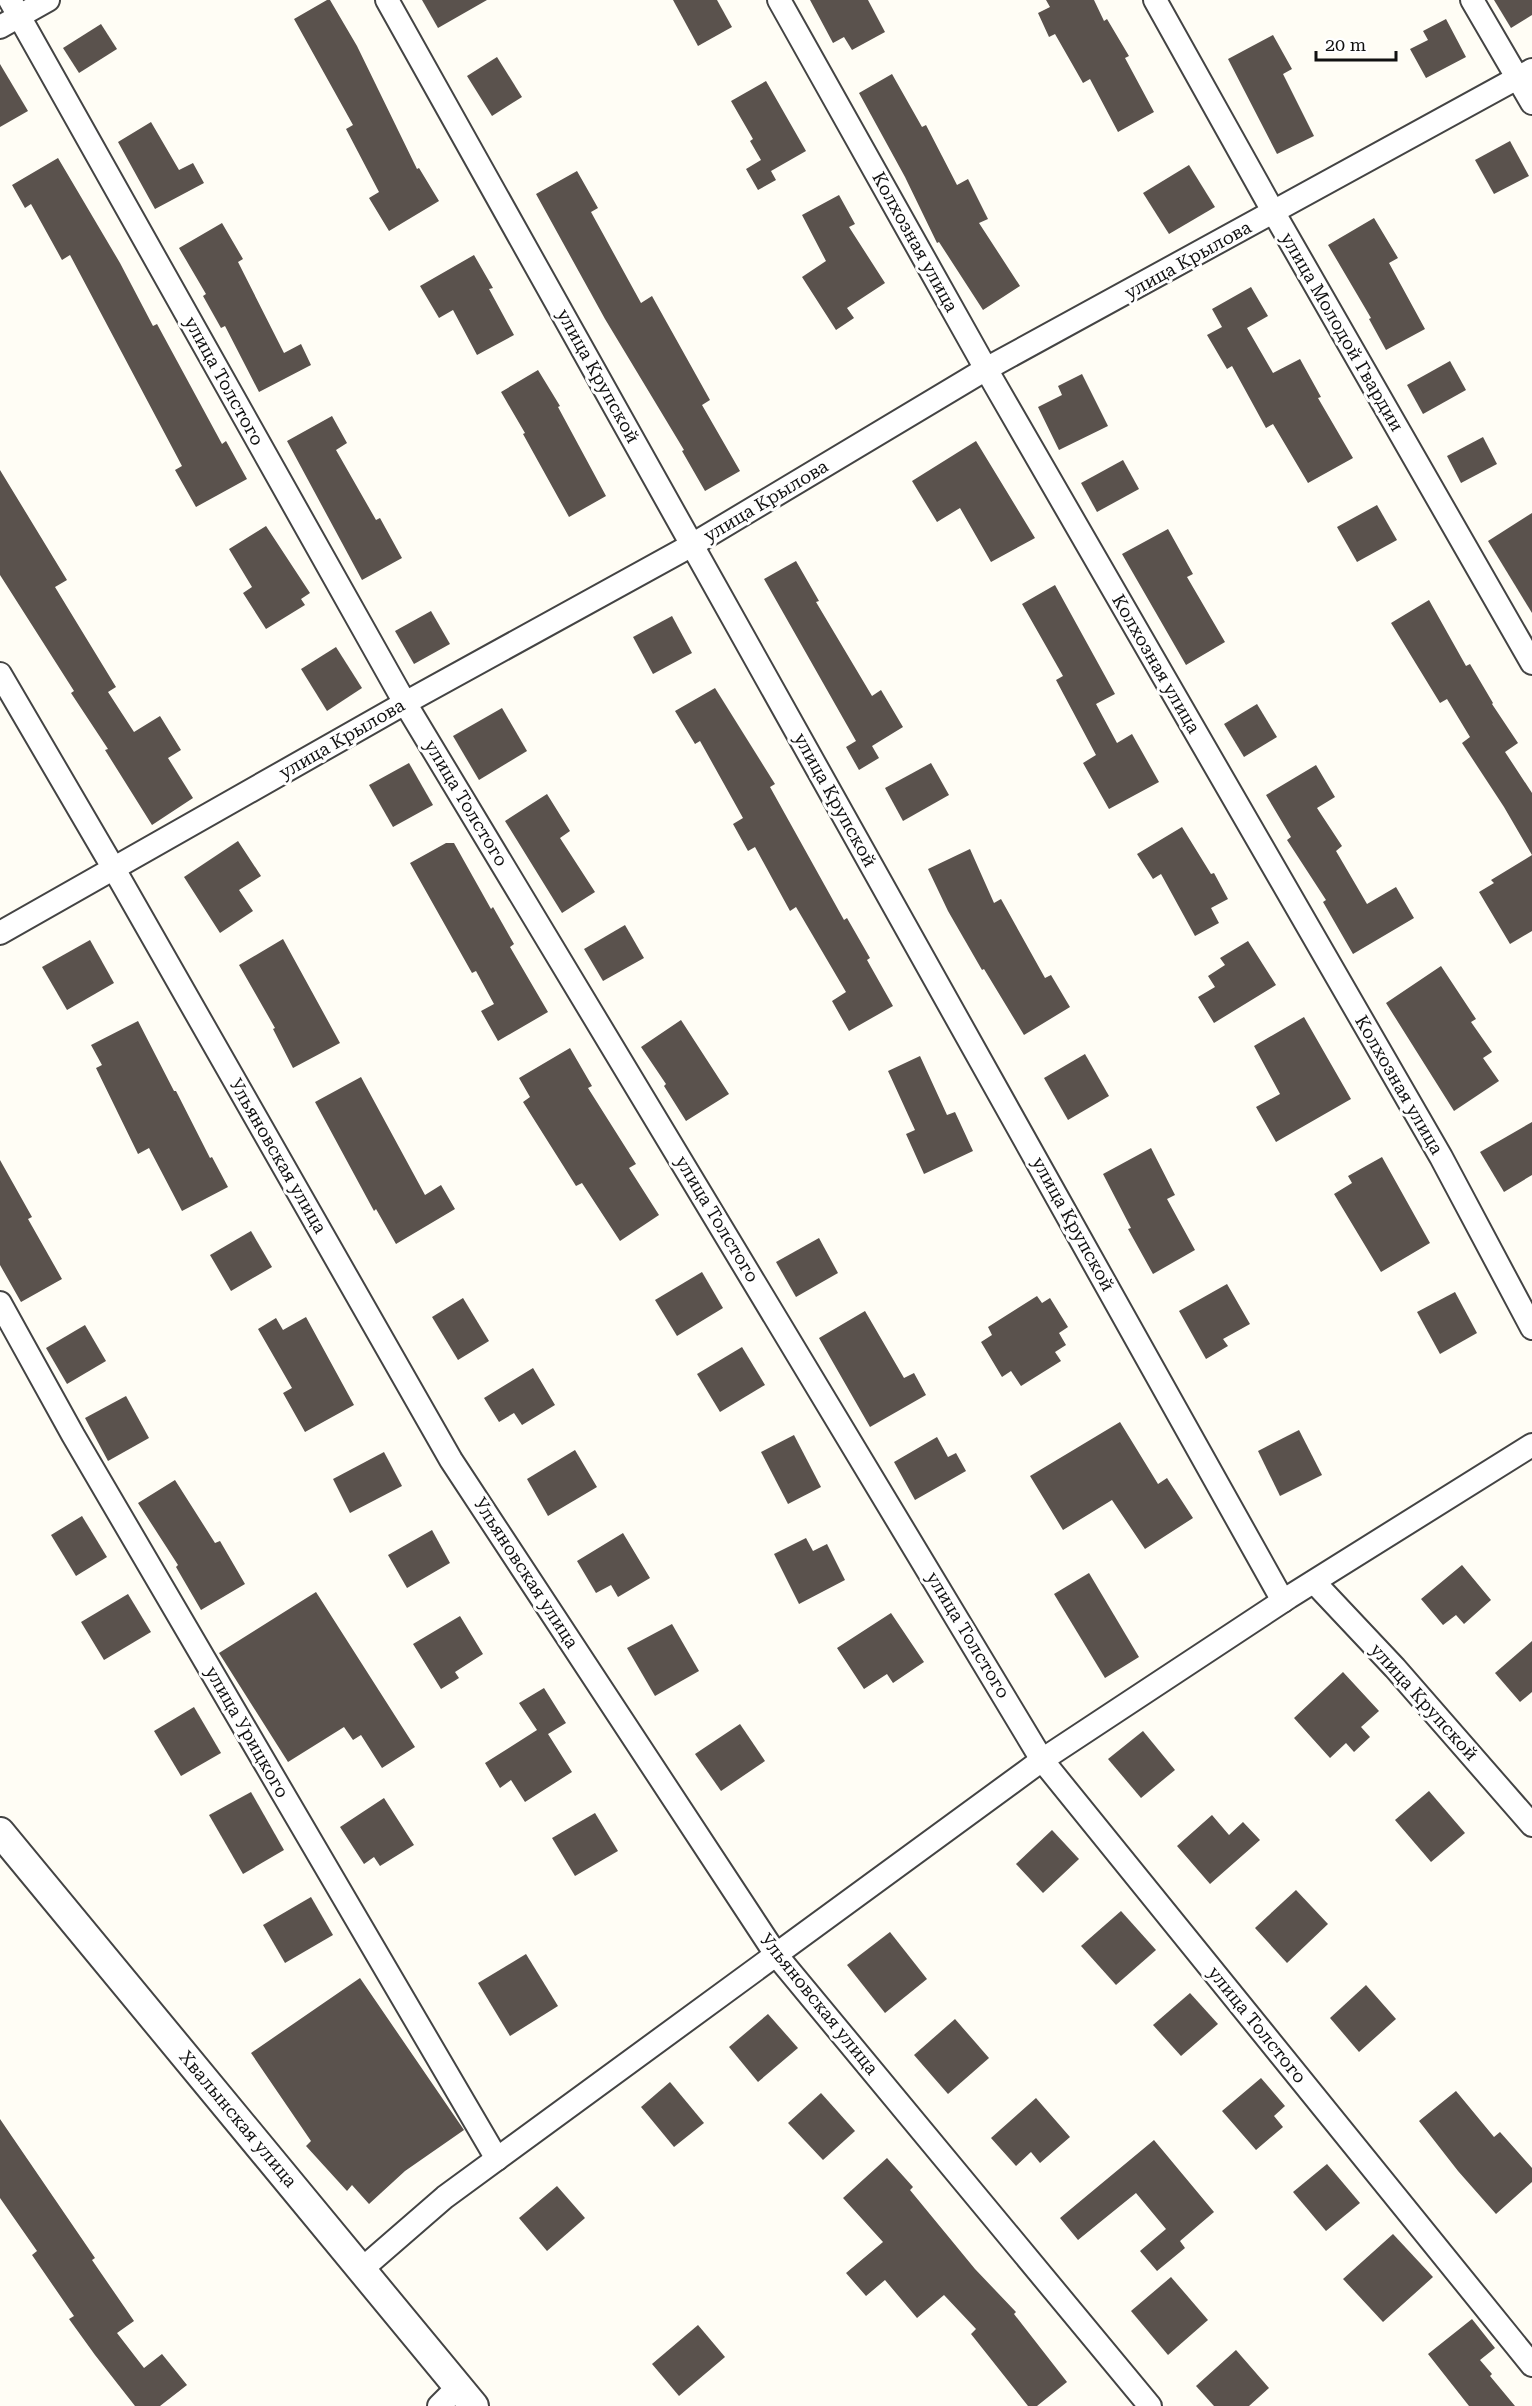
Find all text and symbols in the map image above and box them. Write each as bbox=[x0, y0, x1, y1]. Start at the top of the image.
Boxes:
scale bar bbox=[1316, 24, 1396, 62]
text: 20 m bbox=[1325, 34, 1366, 55]
street label: Колхозная улица bbox=[868, 168, 963, 316]
street label: улица Крылова bbox=[1121, 216, 1255, 303]
street label: улица Молодой Гвардии bbox=[1277, 228, 1408, 435]
street label: улица Крупской bbox=[553, 305, 644, 446]
street label: улица Толстого bbox=[180, 313, 269, 449]
street label: улица Крылова bbox=[700, 455, 832, 546]
street label: Колхозная улица bbox=[1108, 591, 1205, 737]
street label: улица Крылова bbox=[275, 694, 408, 783]
street label: улица Крупской bbox=[790, 729, 881, 870]
street label: улица Толстого bbox=[420, 736, 512, 870]
street label: Колхозная улица bbox=[1351, 1012, 1448, 1158]
street label: Ульяновская улица bbox=[225, 1074, 332, 1237]
street label: улица Толстого bbox=[671, 1152, 763, 1286]
street label: улица Крупской bbox=[1028, 1153, 1119, 1294]
street label: Ульяновская улица bbox=[470, 1493, 583, 1652]
street label: улица Толстого bbox=[922, 1568, 1014, 1702]
street label: улица Крупской bbox=[1366, 1639, 1482, 1764]
street label: улица Урицкого bbox=[201, 1662, 294, 1801]
street label: Ульяновская улица bbox=[756, 1929, 883, 2079]
street label: улица Толстого bbox=[1204, 1962, 1311, 2087]
street label: Хвалынская улица bbox=[175, 2046, 302, 2191]

